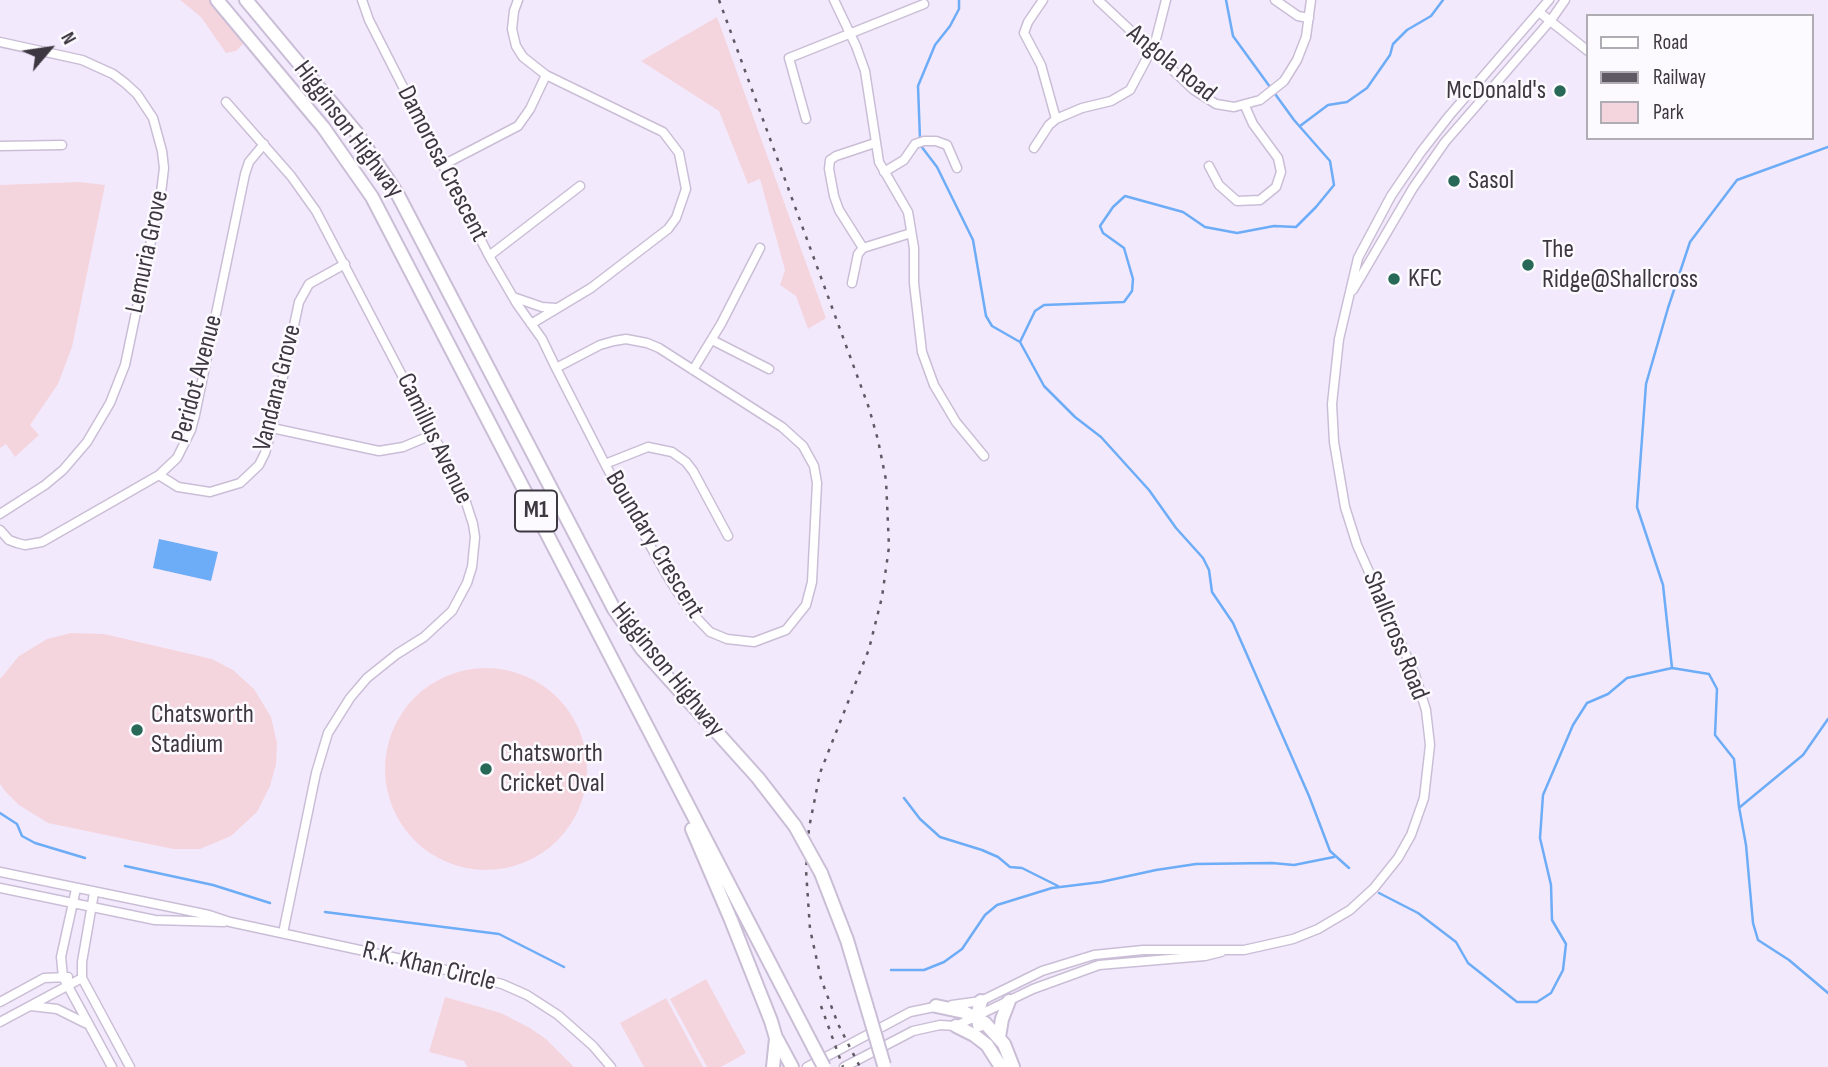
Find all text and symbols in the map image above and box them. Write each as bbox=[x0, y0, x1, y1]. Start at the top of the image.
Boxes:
north arrow bbox=[14, 14, 84, 84]
legend bbox=[1587, 14, 1814, 140]
street label: Angola Road bbox=[1120, 18, 1222, 110]
text: N bbox=[55, 29, 80, 49]
text: Road bbox=[1653, 30, 1688, 55]
street label: Higginson Highway bbox=[286, 55, 410, 205]
text: Railway bbox=[1653, 65, 1706, 90]
place label: McDonald's bbox=[1446, 75, 1546, 107]
street label: Damorosa Crescent bbox=[389, 81, 495, 247]
marker: McDonald's bbox=[1552, 83, 1568, 99]
text: Park bbox=[1653, 100, 1684, 125]
place label: Sasol bbox=[1468, 165, 1514, 197]
marker: Sasol bbox=[1446, 173, 1462, 189]
street label: Lemuria Grove bbox=[120, 188, 176, 316]
place label: The Ridge@Shallcross bbox=[1542, 234, 1698, 296]
marker: The Ridge@Shallcross bbox=[1520, 257, 1536, 273]
place label: KFC bbox=[1408, 263, 1442, 295]
marker: KFC bbox=[1386, 271, 1402, 287]
street label: Peridot Avenue bbox=[166, 312, 230, 446]
street label: Vandana Grove bbox=[247, 322, 309, 454]
street label: Camillus Avenue bbox=[389, 369, 479, 509]
street label: Boundary Crescent bbox=[598, 466, 710, 624]
road number: M1 bbox=[515, 490, 557, 532]
street label: Shallcross Road bbox=[1355, 567, 1435, 705]
street label: Higginson Highway bbox=[603, 597, 731, 743]
place label: Chatsworth Stadium bbox=[151, 699, 254, 760]
marker: Chatsworth Stadium bbox=[129, 722, 145, 738]
place label: Chatsworth Cricket Oval bbox=[500, 738, 604, 800]
marker: Chatsworth Cricket Oval bbox=[478, 761, 494, 777]
street label: R.K. Khan Circle bbox=[359, 935, 499, 999]

